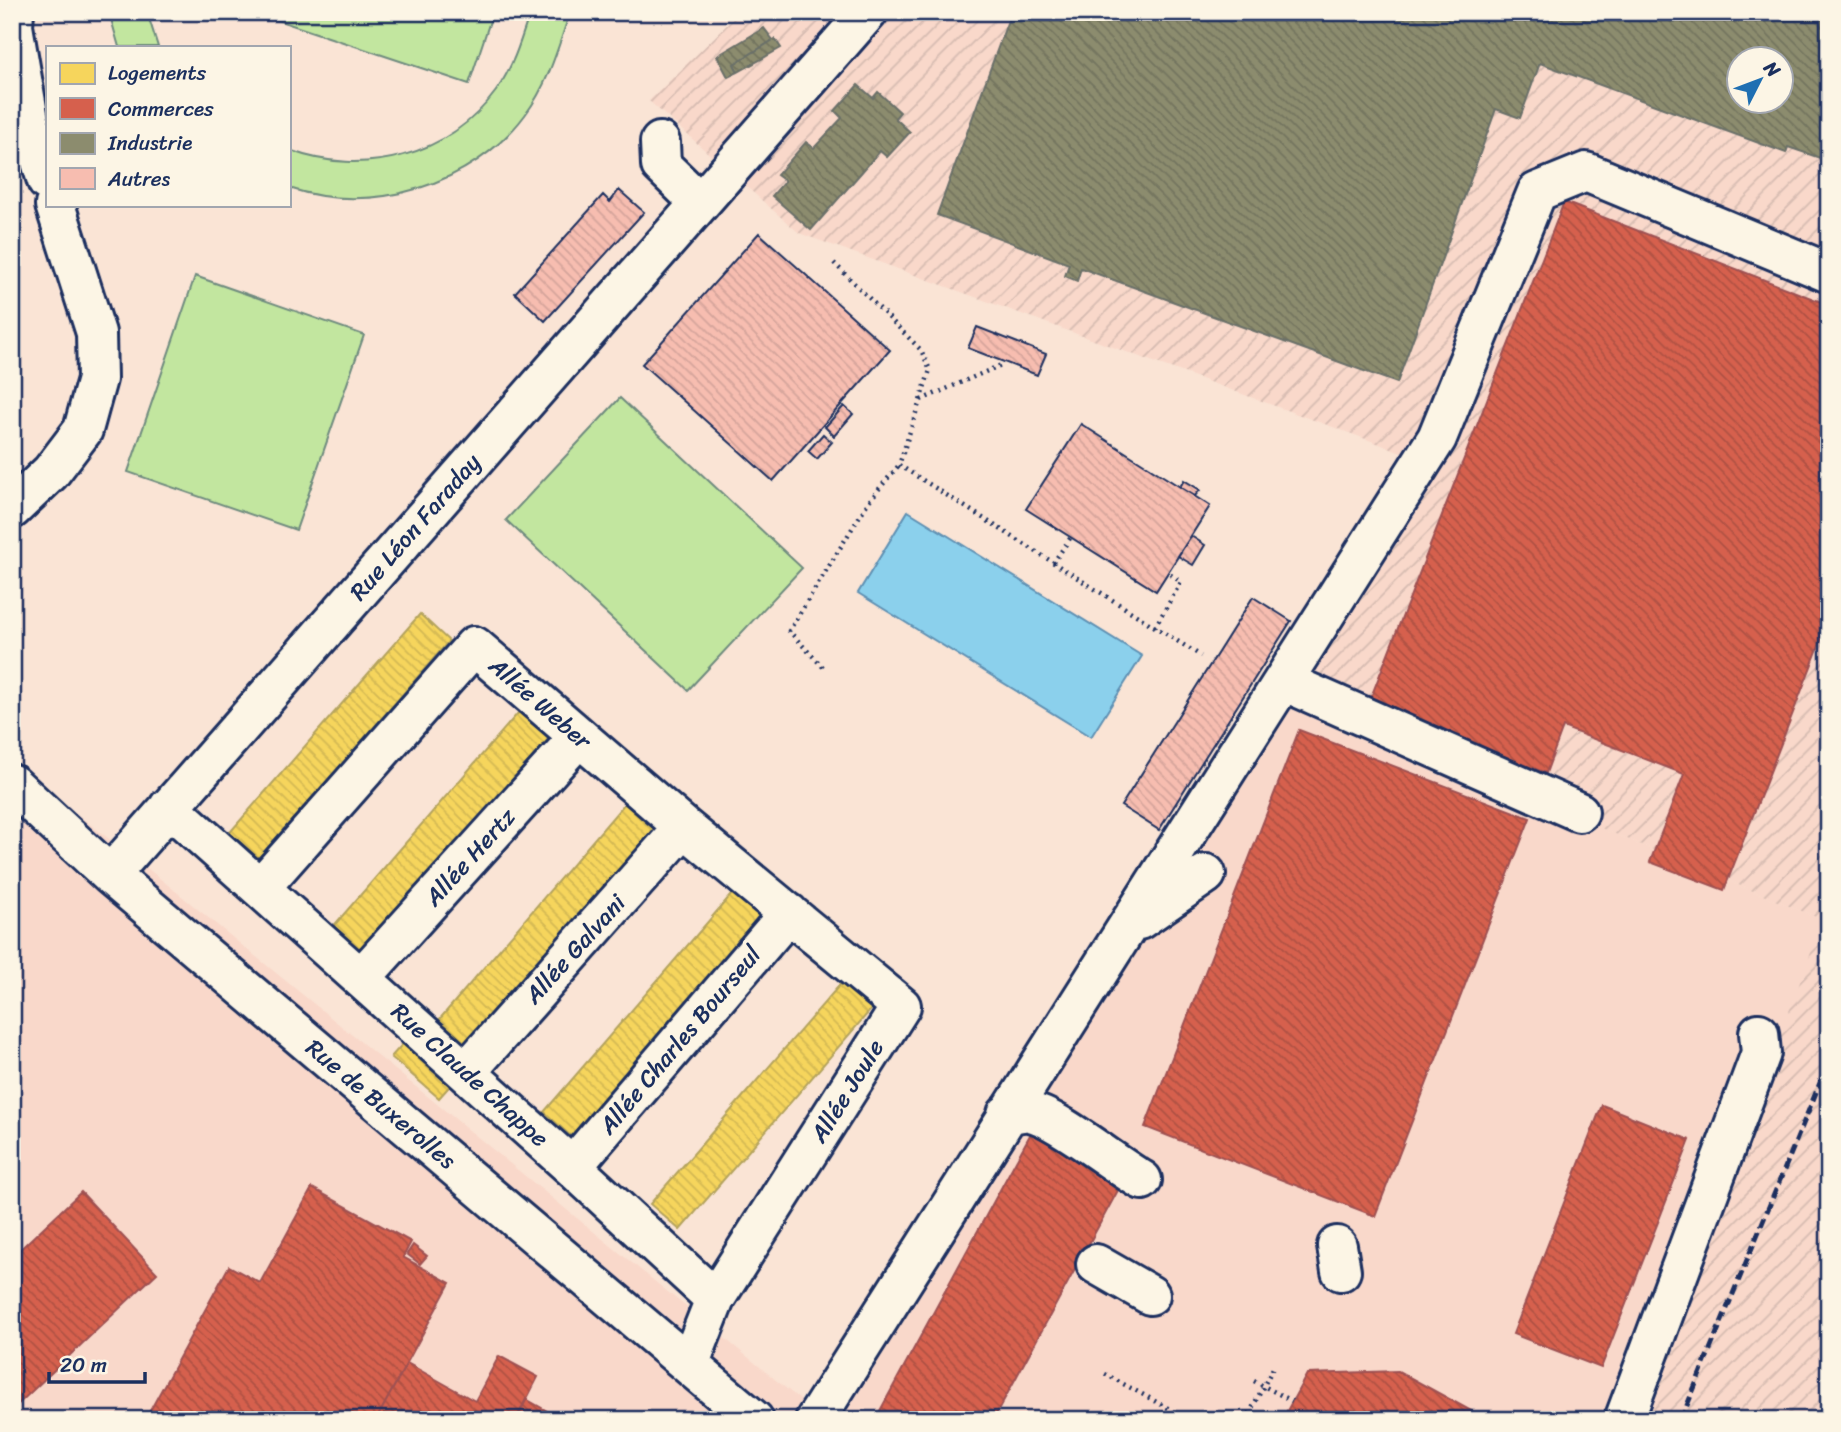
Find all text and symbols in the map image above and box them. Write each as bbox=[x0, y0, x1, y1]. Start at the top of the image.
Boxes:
legend bbox=[46, 46, 290, 206]
north arrow bbox=[1726, 46, 1796, 116]
text: N bbox=[1755, 52, 1789, 86]
text: Logements bbox=[108, 54, 207, 92]
text: Commerces bbox=[108, 90, 214, 128]
text: Industrie bbox=[107, 124, 192, 162]
text: Autres bbox=[107, 160, 171, 198]
street label: Rue Léon Faraday bbox=[339, 443, 492, 610]
street label: Allée Weber bbox=[478, 645, 603, 761]
street label: Allée Hertz bbox=[413, 797, 527, 917]
street label: Allée Galvani bbox=[513, 883, 637, 1015]
street label: Allée Charles Bourseul bbox=[587, 935, 773, 1145]
street label: Rue Claude Chappe bbox=[381, 992, 559, 1158]
street label: Rue de Buxerolles bbox=[296, 1028, 466, 1180]
street label: Allée Joule bbox=[798, 1031, 895, 1152]
scale bar bbox=[49, 1341, 145, 1385]
text: 20 m bbox=[60, 1346, 107, 1384]

